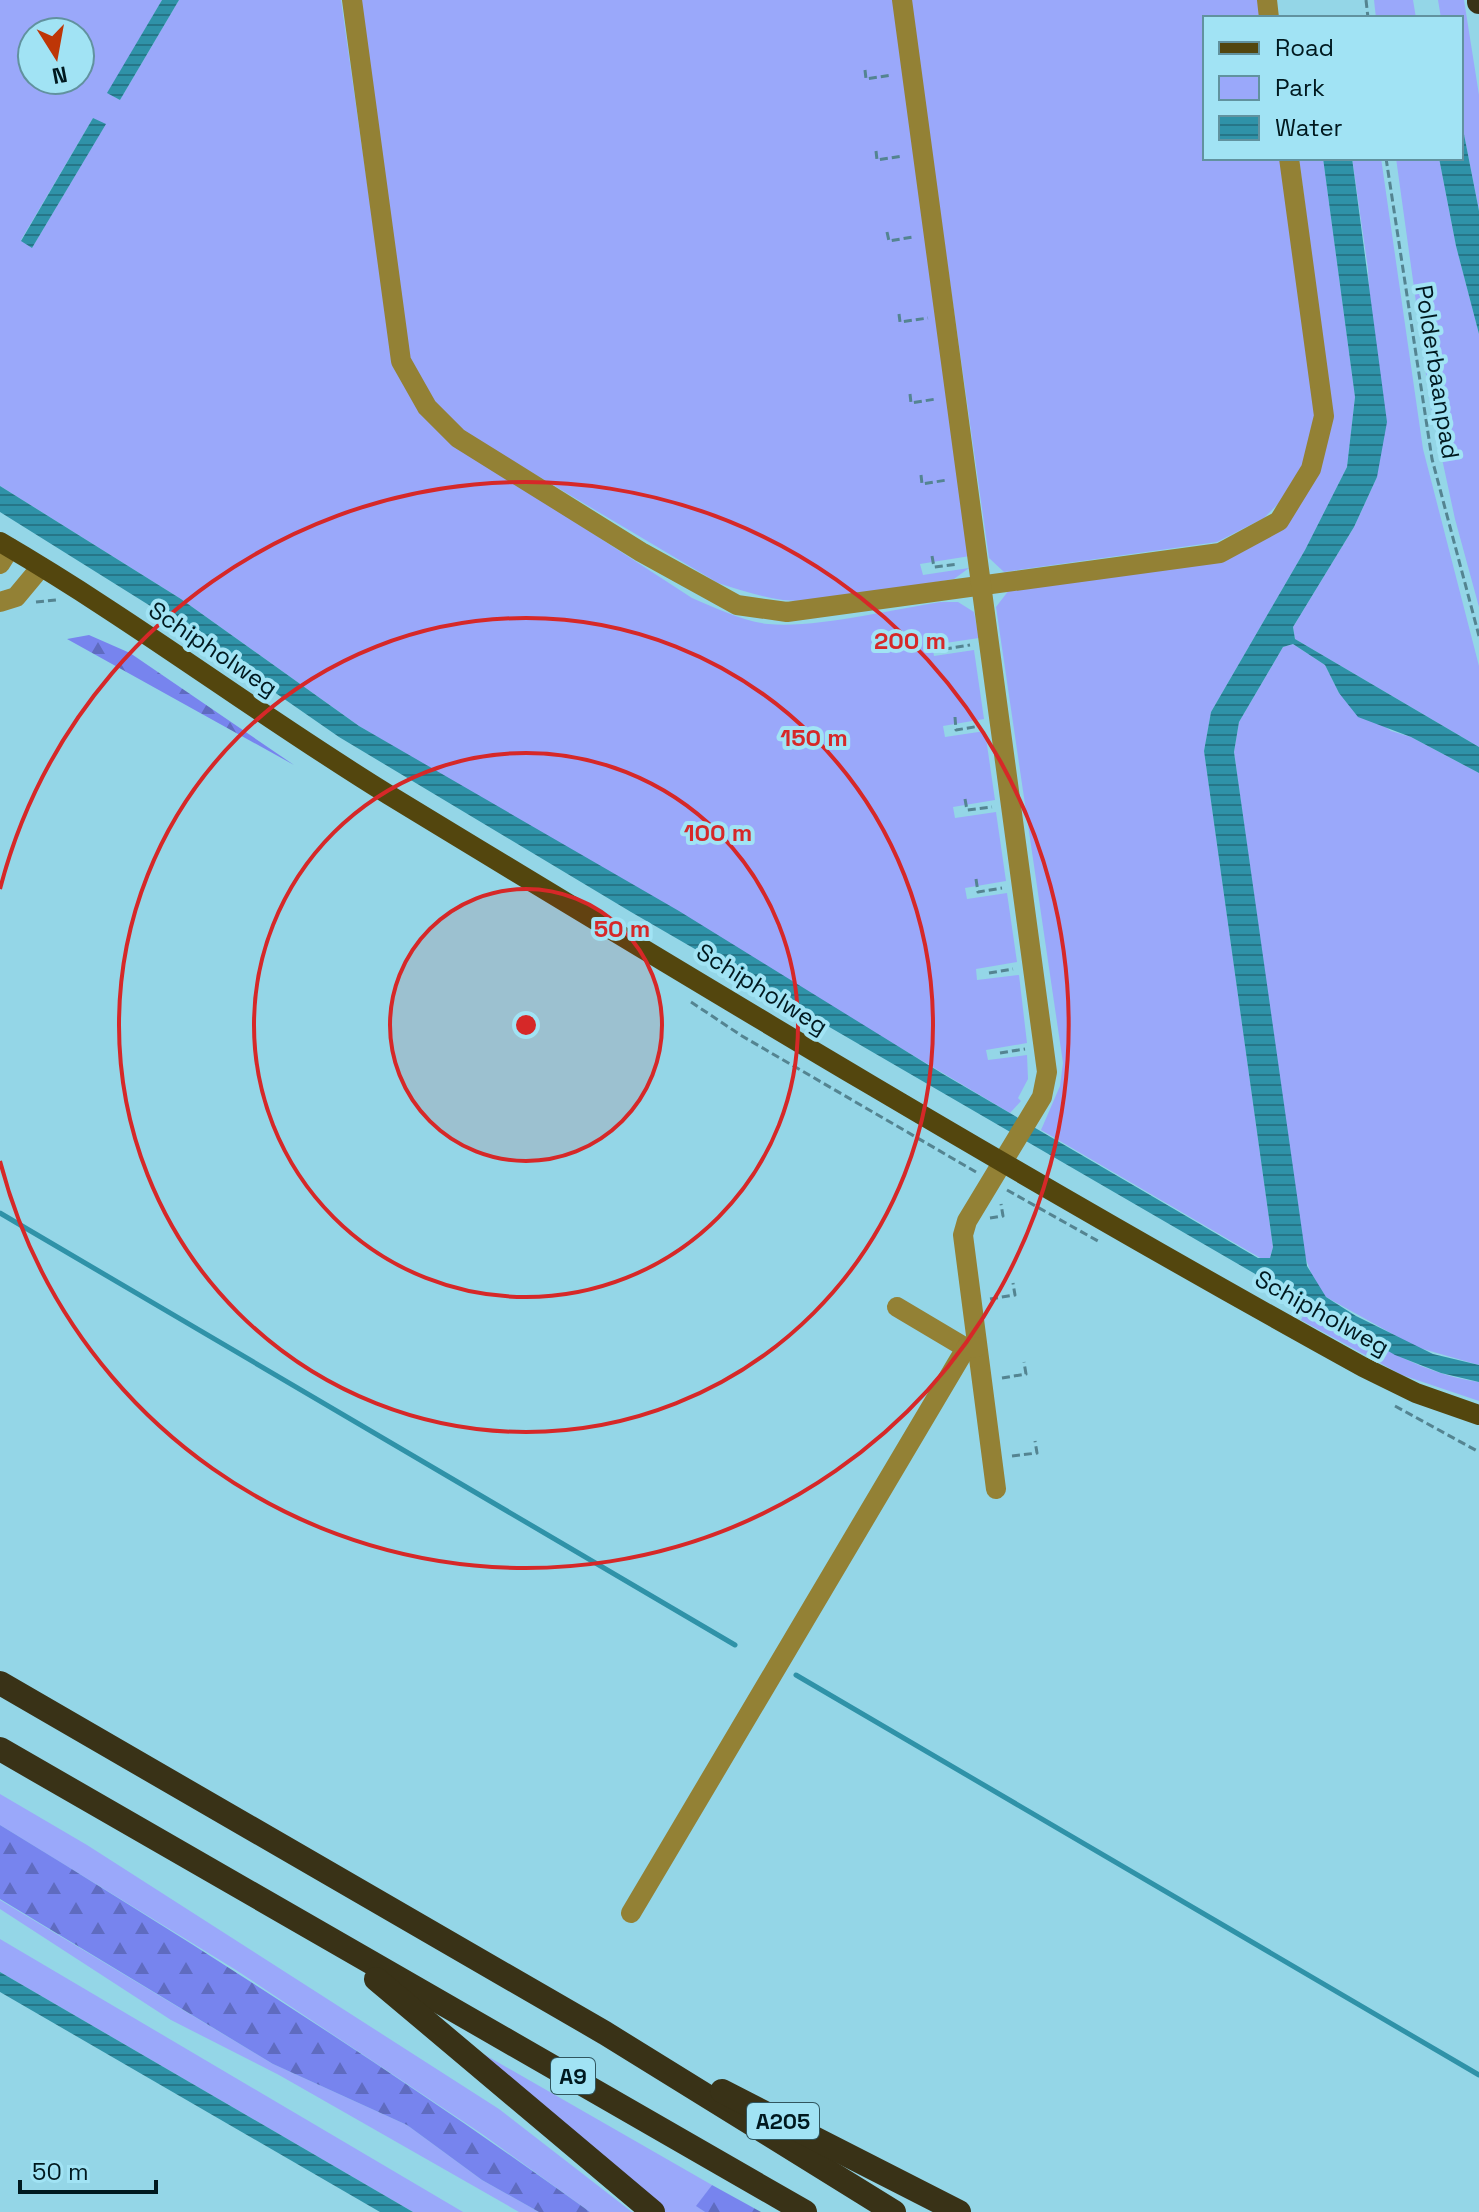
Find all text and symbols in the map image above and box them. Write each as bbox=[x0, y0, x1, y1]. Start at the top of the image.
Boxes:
north arrow bbox=[16, 16, 96, 96]
legend bbox=[1203, 16, 1463, 160]
text: Road bbox=[1275, 32, 1334, 63]
text: N bbox=[50, 60, 70, 91]
text: Park bbox=[1275, 72, 1325, 103]
text: Water bbox=[1275, 112, 1343, 143]
street label: Polderbaanpad bbox=[1408, 283, 1467, 461]
street label: Schipholweg bbox=[143, 594, 284, 703]
text: 200 m bbox=[874, 625, 946, 656]
text: 150 m bbox=[780, 722, 848, 753]
text: 100 m bbox=[684, 817, 752, 848]
text: 50 m bbox=[594, 913, 650, 944]
street label: Schipholweg bbox=[691, 936, 834, 1041]
centre of rings bbox=[512, 1011, 540, 1039]
street label: Schipholweg bbox=[1250, 1263, 1395, 1362]
road number: A9 bbox=[551, 2058, 595, 2094]
road number: A205 bbox=[747, 2103, 819, 2139]
scale bar bbox=[20, 2144, 156, 2194]
text: 50 m bbox=[32, 2156, 89, 2187]

